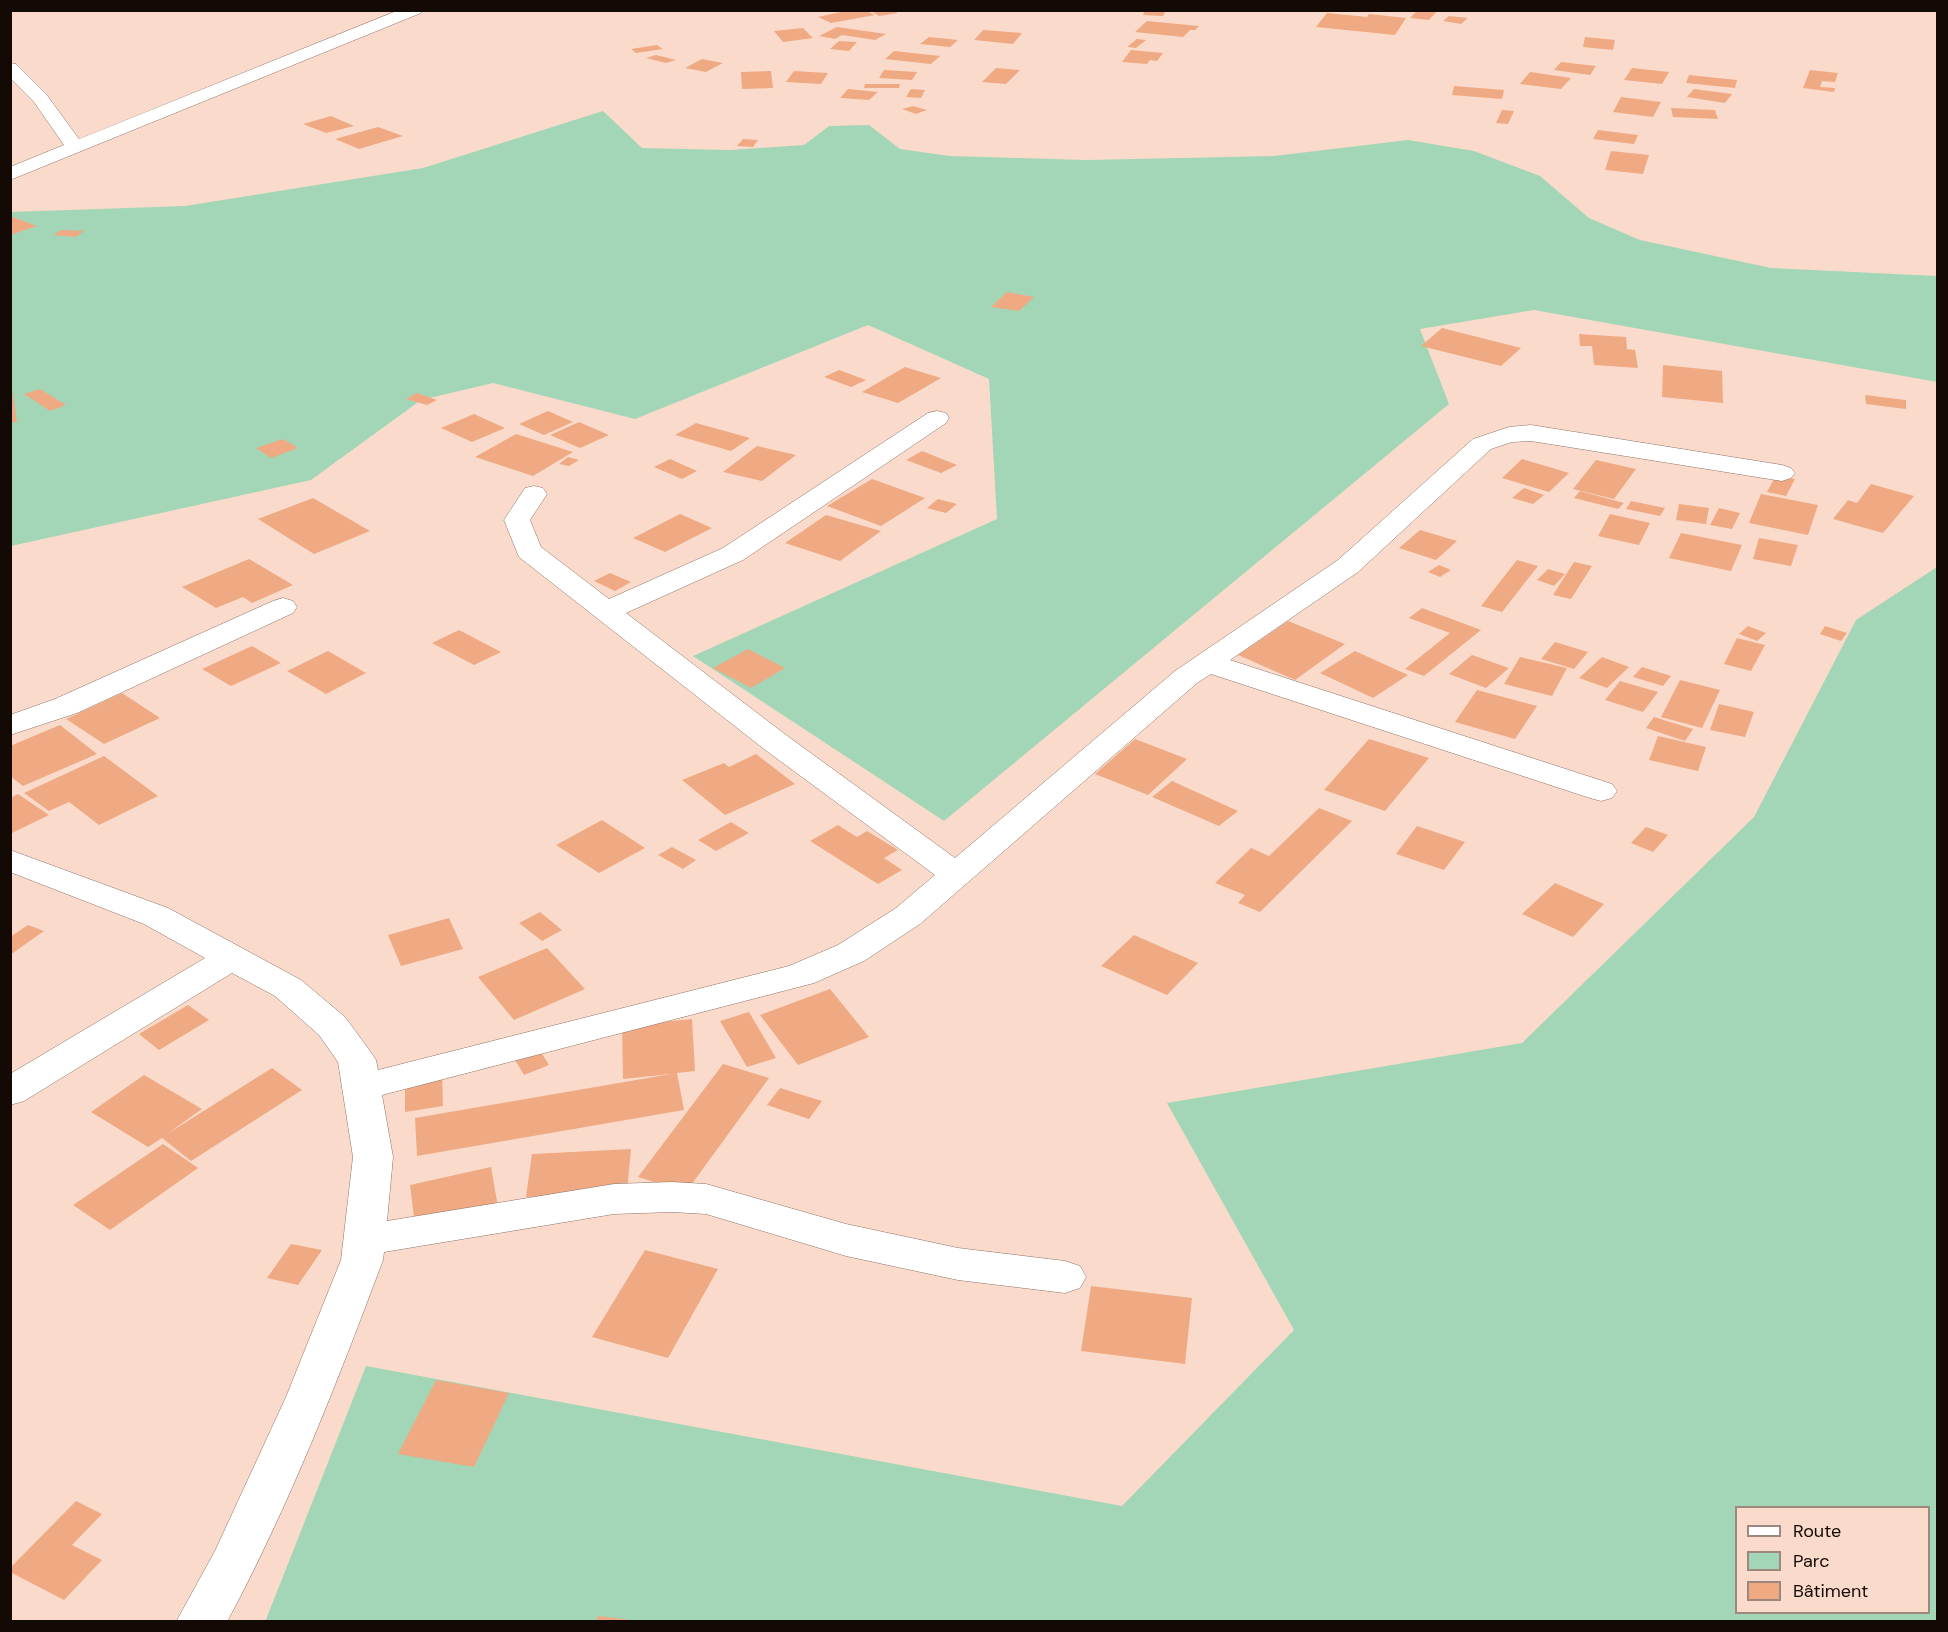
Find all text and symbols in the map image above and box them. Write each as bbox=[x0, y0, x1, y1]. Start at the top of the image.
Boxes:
legend bbox=[1735, 1506, 1930, 1614]
text: Route bbox=[1793, 1519, 1841, 1543]
text: Parc bbox=[1793, 1549, 1829, 1573]
text: Bâtiment bbox=[1793, 1579, 1868, 1603]

